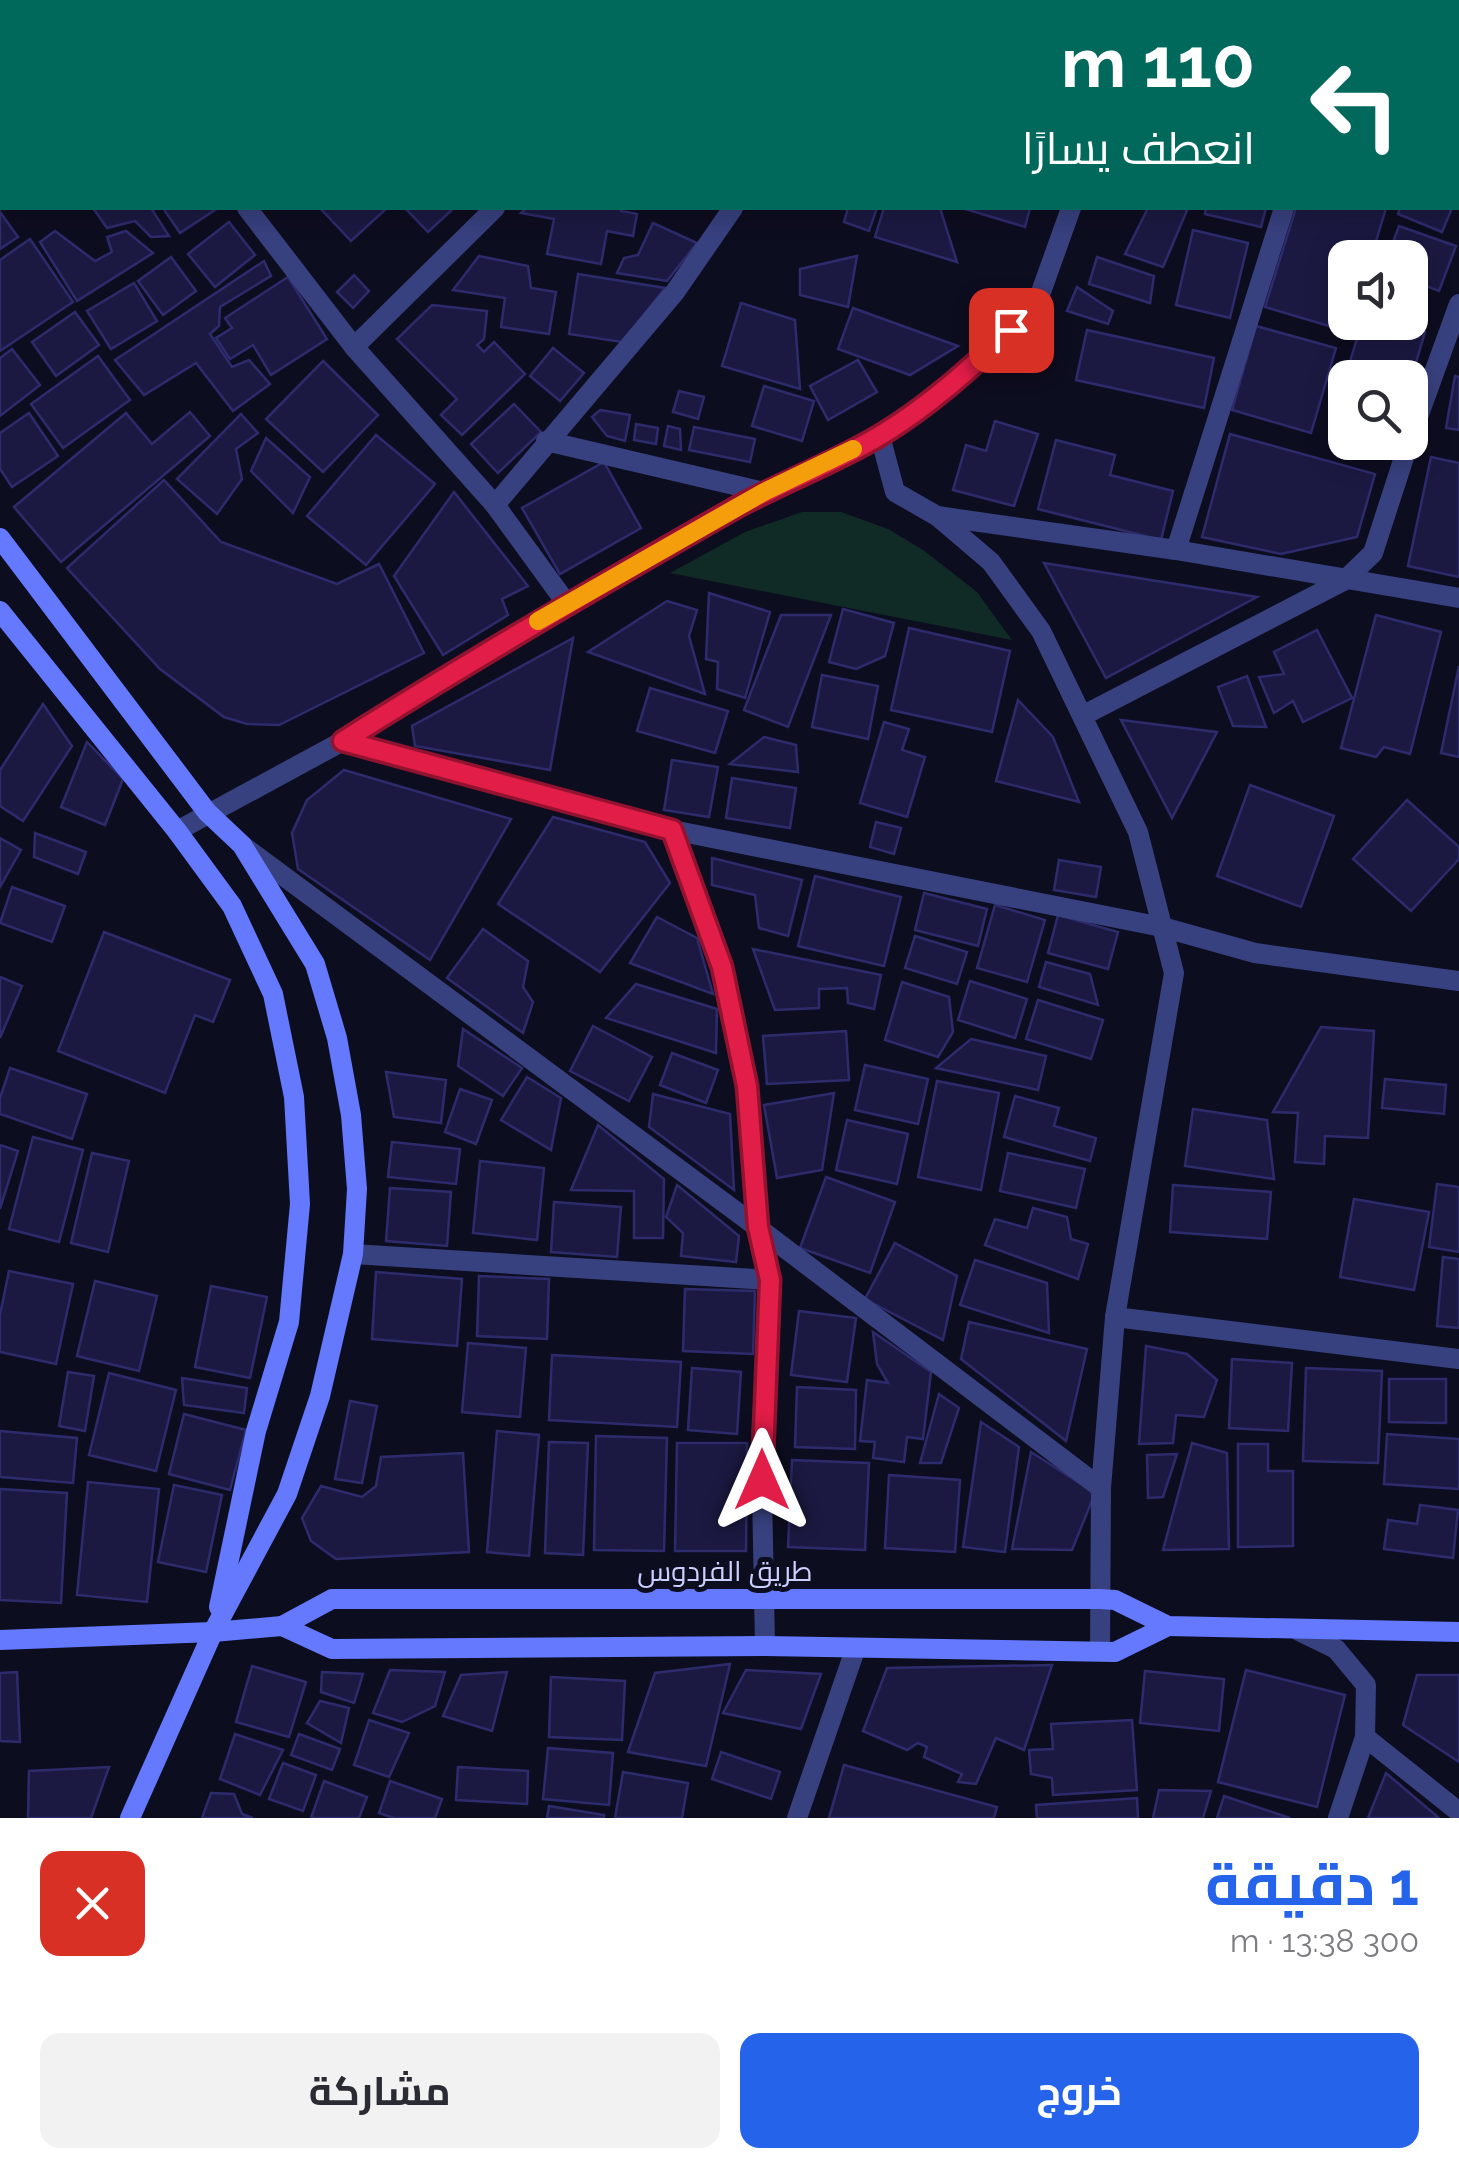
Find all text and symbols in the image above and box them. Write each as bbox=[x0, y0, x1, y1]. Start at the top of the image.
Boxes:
text: 110 m bbox=[1061, 21, 1255, 103]
icon: left bbox=[1290, 40, 1420, 170]
text: انعطف يسارًا bbox=[1022, 122, 1255, 175]
map controls bbox=[1328, 240, 1428, 460]
button: sound bbox=[1328, 240, 1428, 340]
pin bbox=[969, 288, 1054, 373]
icon: arrive bbox=[984, 303, 1039, 358]
button: search bbox=[1328, 360, 1428, 460]
position arrow bbox=[710, 1428, 814, 1532]
street label: طريق الفردوس bbox=[637, 1555, 813, 1588]
text: 1 دقيقة bbox=[1205, 1849, 1419, 1919]
button: close bbox=[40, 1851, 145, 1956]
text: 300 m · 13:38 bbox=[1230, 1922, 1419, 1959]
button: مشاركة bbox=[40, 2033, 720, 2148]
button: خروج bbox=[740, 2033, 1419, 2148]

